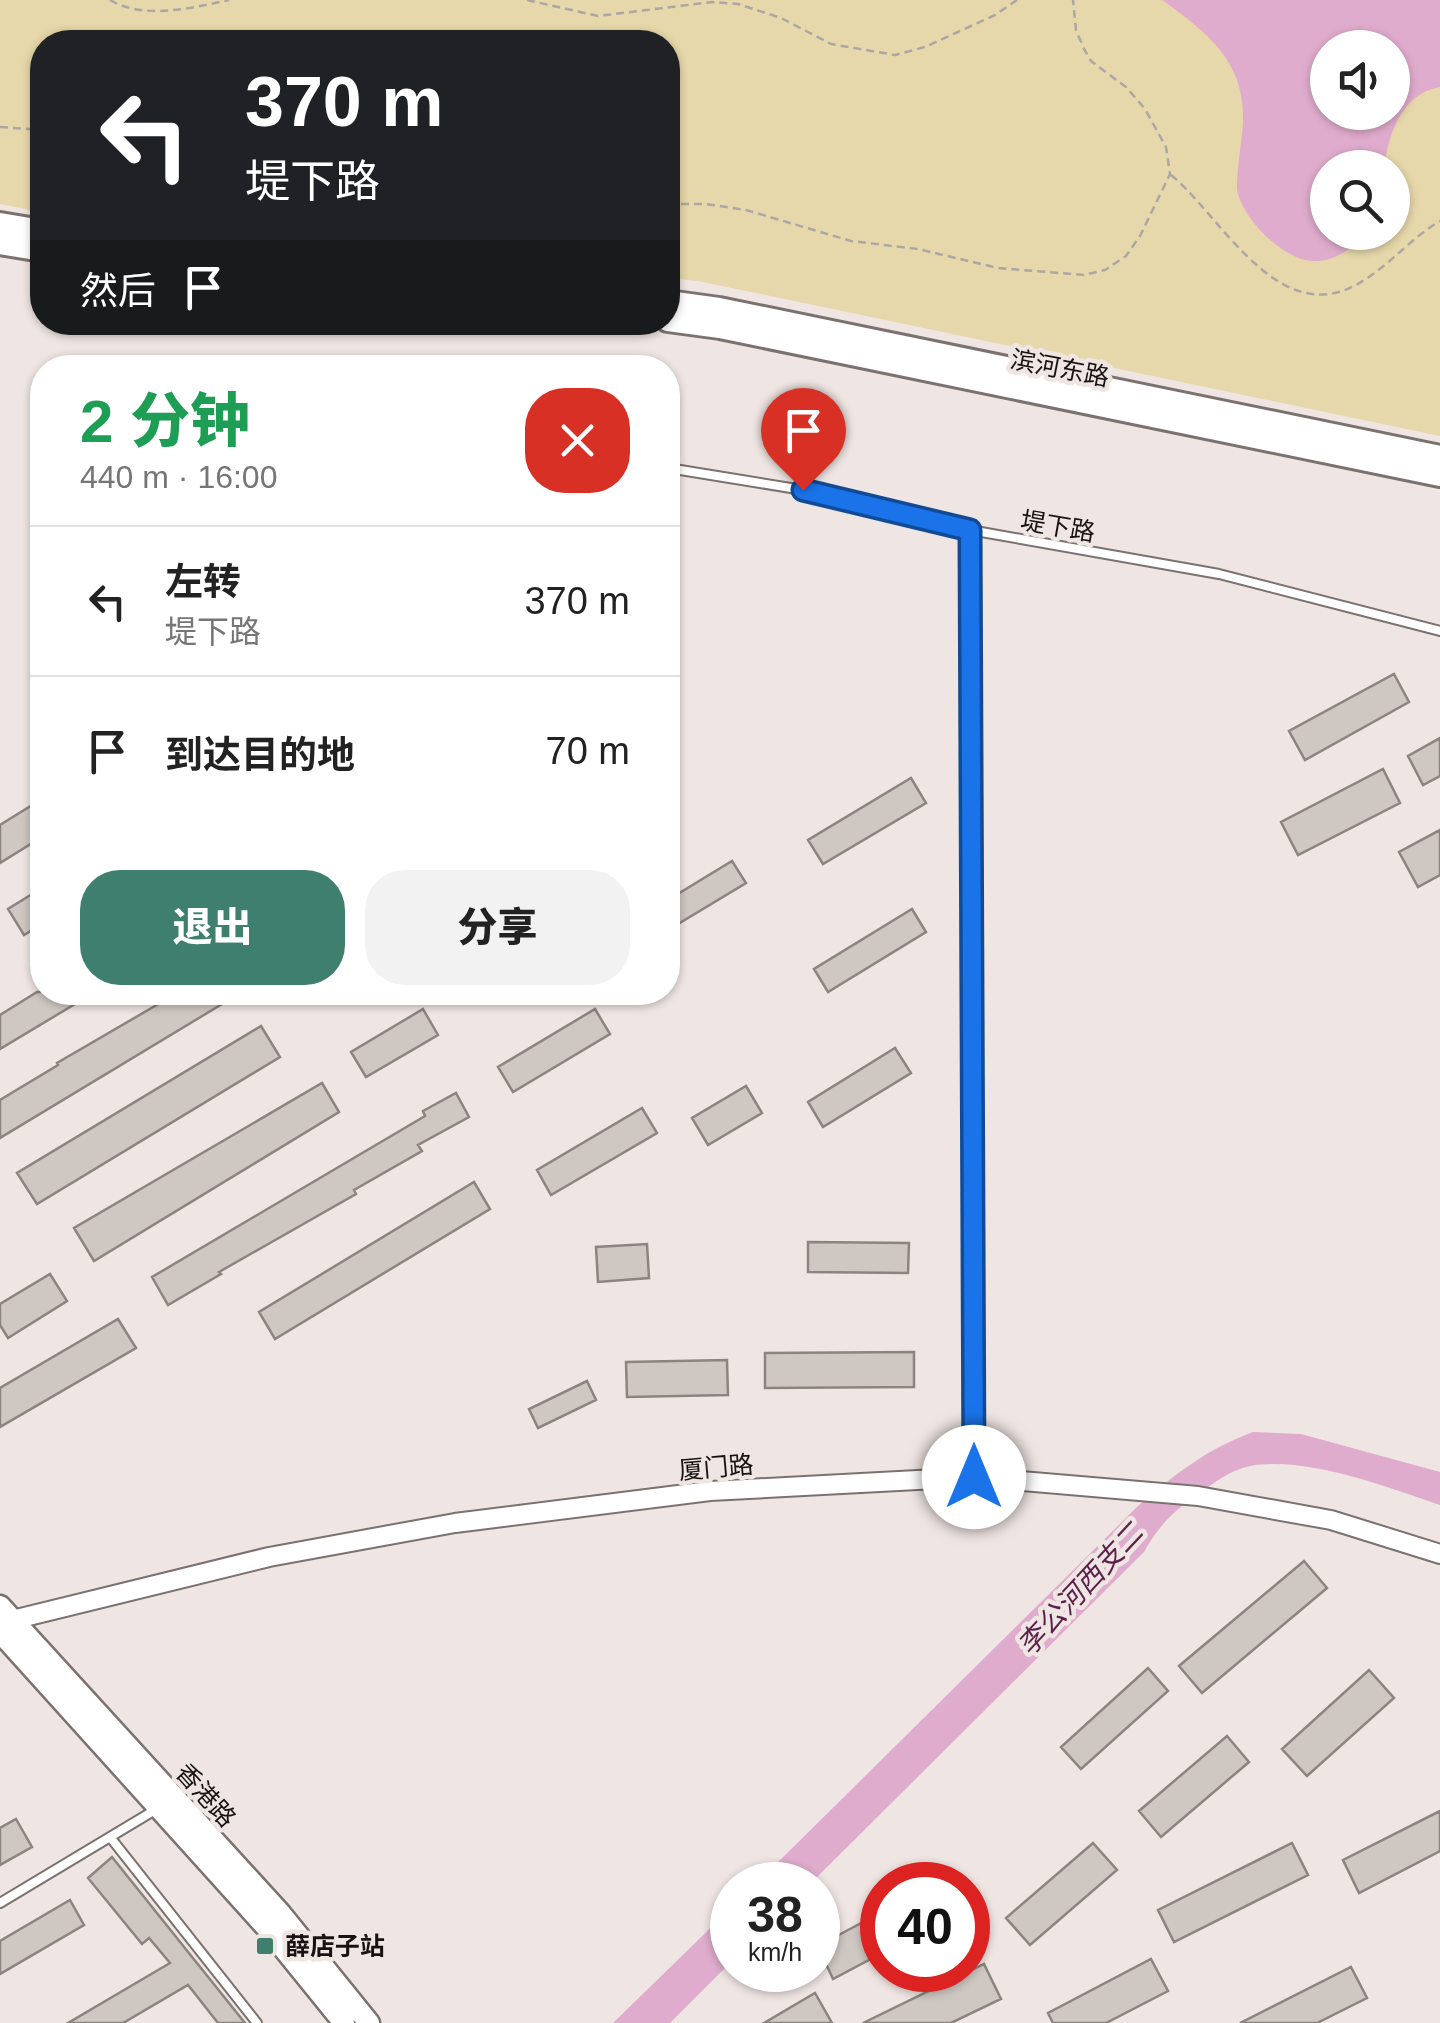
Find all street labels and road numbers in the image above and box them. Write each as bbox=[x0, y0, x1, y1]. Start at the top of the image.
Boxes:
street label: 滨河东路 bbox=[1008, 345, 1112, 391]
street label: 堤下路 bbox=[1019, 506, 1097, 546]
street label: 厦门路 bbox=[677, 1450, 755, 1484]
street label: 香港路 bbox=[170, 1758, 242, 1832]

